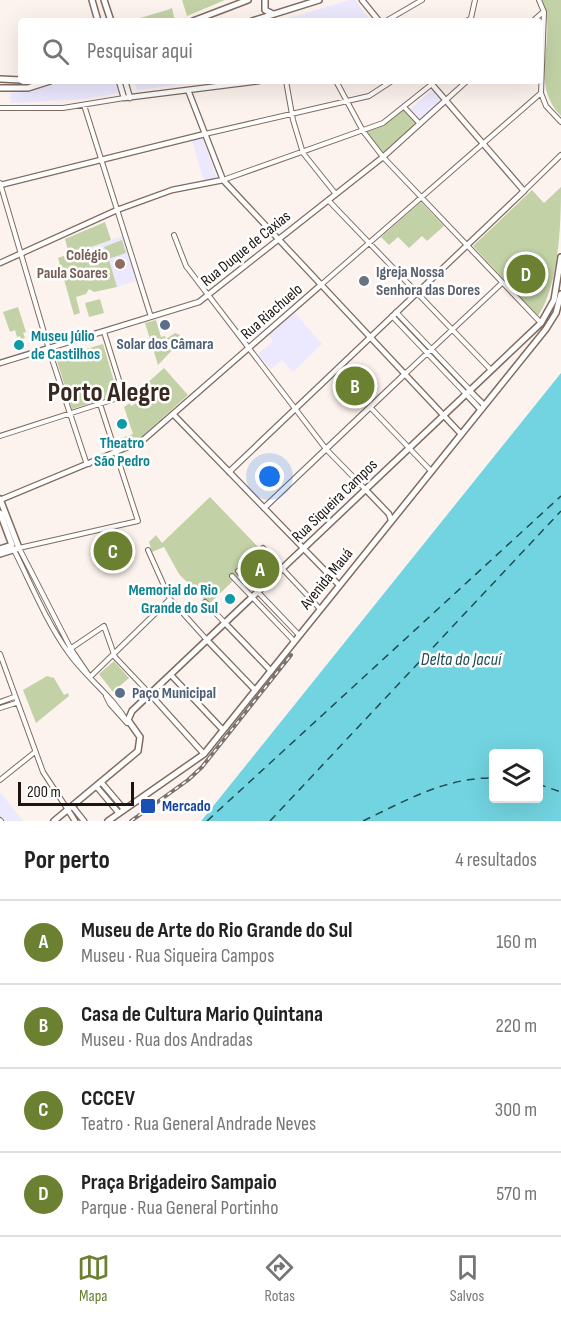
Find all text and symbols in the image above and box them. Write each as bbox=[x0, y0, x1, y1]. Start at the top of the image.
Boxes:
search box bbox=[18, 18, 543, 84]
icon: search bbox=[39, 35, 72, 68]
text: Pesquisar aqui bbox=[87, 38, 192, 65]
street label: Rua Duque de Caxias bbox=[197, 207, 295, 291]
place label: Colégio Paula Soares bbox=[37, 246, 108, 283]
pin: D bbox=[506, 252, 546, 296]
marker: Colégio Paula Soares bbox=[113, 257, 127, 271]
place label: Igreja Nossa Senhora das Dores bbox=[376, 263, 480, 300]
marker: Igreja Nossa Senhora das Dores bbox=[357, 274, 371, 288]
street label: Rua Riachuelo bbox=[237, 280, 307, 344]
marker: Solar dos Câmara bbox=[158, 318, 172, 332]
place label: Museu Júlio de Castilhos bbox=[31, 327, 100, 364]
place label: Solar dos Câmara bbox=[116, 335, 214, 354]
marker: Museu Júlio de Castilhos bbox=[12, 338, 26, 352]
pin: B bbox=[336, 364, 374, 408]
district label: Porto Alegre bbox=[48, 376, 170, 409]
marker: Theatro São Pedro bbox=[115, 417, 129, 431]
place label: Theatro São Pedro bbox=[94, 434, 150, 471]
street label: Rua Siqueira Campos bbox=[288, 455, 382, 547]
your location bbox=[255, 462, 284, 491]
pin: C bbox=[94, 528, 132, 574]
street label: Avenida Mauá bbox=[296, 545, 357, 614]
pin: A bbox=[240, 546, 280, 592]
place label: Memorial do Rio Grande do Sul bbox=[128, 581, 218, 618]
marker: Memorial do Rio Grande do Sul bbox=[223, 592, 237, 606]
water label: Delta do Jacuí bbox=[421, 649, 503, 670]
place label: Paço Municipal bbox=[132, 684, 216, 703]
marker: Paço Municipal bbox=[113, 686, 127, 700]
map controls bbox=[489, 749, 543, 803]
button: layers bbox=[489, 749, 543, 803]
scale bar bbox=[18, 779, 134, 806]
text: 200 m bbox=[27, 783, 61, 802]
marker: Mercado bbox=[139, 797, 157, 815]
place label: Mercado bbox=[162, 797, 211, 816]
text: Por perto bbox=[24, 845, 110, 876]
text: 4 resultados bbox=[455, 848, 537, 872]
text: Museu de Arte do Rio Grande do Sul bbox=[81, 917, 353, 944]
text: A bbox=[39, 930, 48, 954]
text: 160 m bbox=[496, 930, 537, 954]
text: Museu · Rua Siqueira Campos bbox=[81, 944, 274, 968]
text: Casa de Cultura Mario Quintana bbox=[81, 1001, 323, 1028]
text: B bbox=[39, 1014, 48, 1038]
text: 220 m bbox=[496, 1014, 537, 1038]
text: Museu · Rua dos Andradas bbox=[81, 1028, 253, 1052]
text: CCCEV bbox=[81, 1085, 135, 1112]
text: C bbox=[38, 1098, 49, 1122]
text: 300 m bbox=[495, 1098, 537, 1122]
text: Teatro · Rua General Andrade Neves bbox=[81, 1112, 316, 1136]
text: Praça Brigadeiro Sampaio bbox=[81, 1169, 277, 1196]
text: D bbox=[38, 1182, 49, 1206]
text: 570 m bbox=[496, 1182, 537, 1206]
text: Parque · Rua General Portinho bbox=[81, 1196, 278, 1220]
tab: Mapa bbox=[77, 1251, 110, 1306]
tab: Rotas bbox=[263, 1251, 296, 1306]
tab: Salvos bbox=[450, 1251, 484, 1306]

